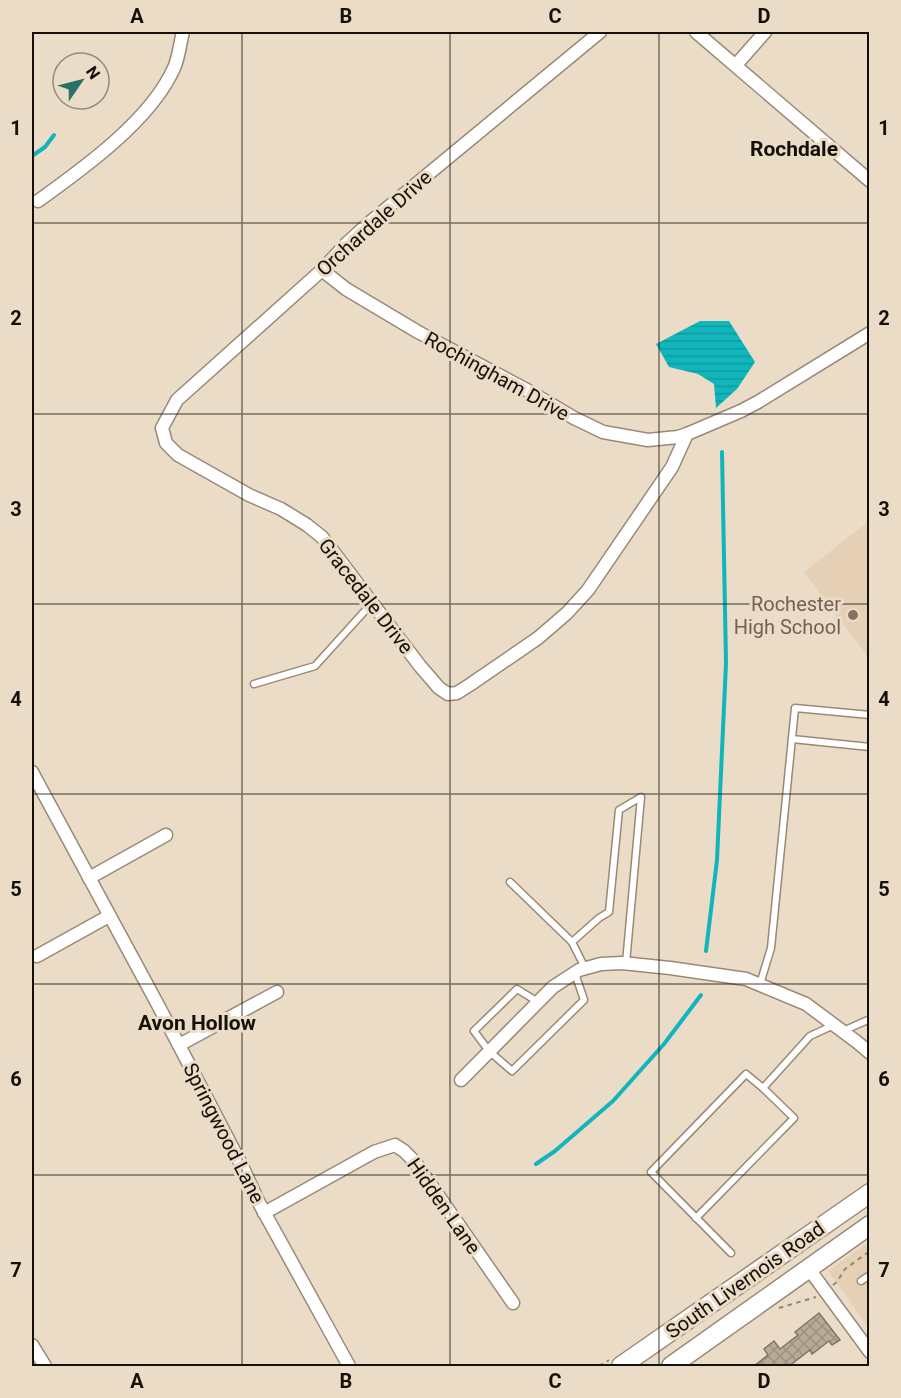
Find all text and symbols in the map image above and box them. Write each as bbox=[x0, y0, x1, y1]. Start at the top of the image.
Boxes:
text: A bbox=[130, 4, 144, 28]
text: B bbox=[340, 4, 352, 28]
text: C bbox=[548, 4, 562, 28]
text: D bbox=[758, 4, 771, 28]
north arrow bbox=[51, 51, 111, 111]
text: N bbox=[82, 63, 104, 83]
text: 1 bbox=[10, 116, 22, 140]
text: 1 bbox=[878, 116, 890, 140]
district label: Rochdale bbox=[750, 137, 838, 161]
street label: Orchardale Drive bbox=[311, 165, 437, 281]
text: 2 bbox=[10, 306, 22, 330]
text: 2 bbox=[878, 306, 890, 330]
street label: Rochingham Drive bbox=[420, 326, 574, 426]
text: 3 bbox=[10, 497, 22, 521]
text: 3 bbox=[878, 497, 890, 521]
street label: Gracedale Drive bbox=[314, 534, 418, 658]
place label: Rochester High School bbox=[734, 592, 841, 639]
marker: Rochester High School bbox=[846, 608, 860, 622]
text: 4 bbox=[10, 687, 22, 711]
text: 4 bbox=[878, 687, 890, 711]
text: 5 bbox=[10, 877, 22, 901]
text: 5 bbox=[878, 877, 890, 901]
district label: Avon Hollow bbox=[138, 1011, 257, 1035]
street label: Springwood Lane bbox=[178, 1059, 270, 1207]
text: 6 bbox=[10, 1067, 22, 1091]
text: 6 bbox=[878, 1067, 890, 1091]
street label: Hidden Lane bbox=[402, 1153, 486, 1259]
street label: South Livernois Road bbox=[661, 1216, 829, 1344]
text: 7 bbox=[10, 1258, 22, 1282]
text: 7 bbox=[878, 1258, 890, 1282]
text: A bbox=[130, 1369, 144, 1393]
text: B bbox=[340, 1369, 352, 1393]
text: C bbox=[548, 1369, 562, 1393]
text: D bbox=[758, 1369, 771, 1393]

